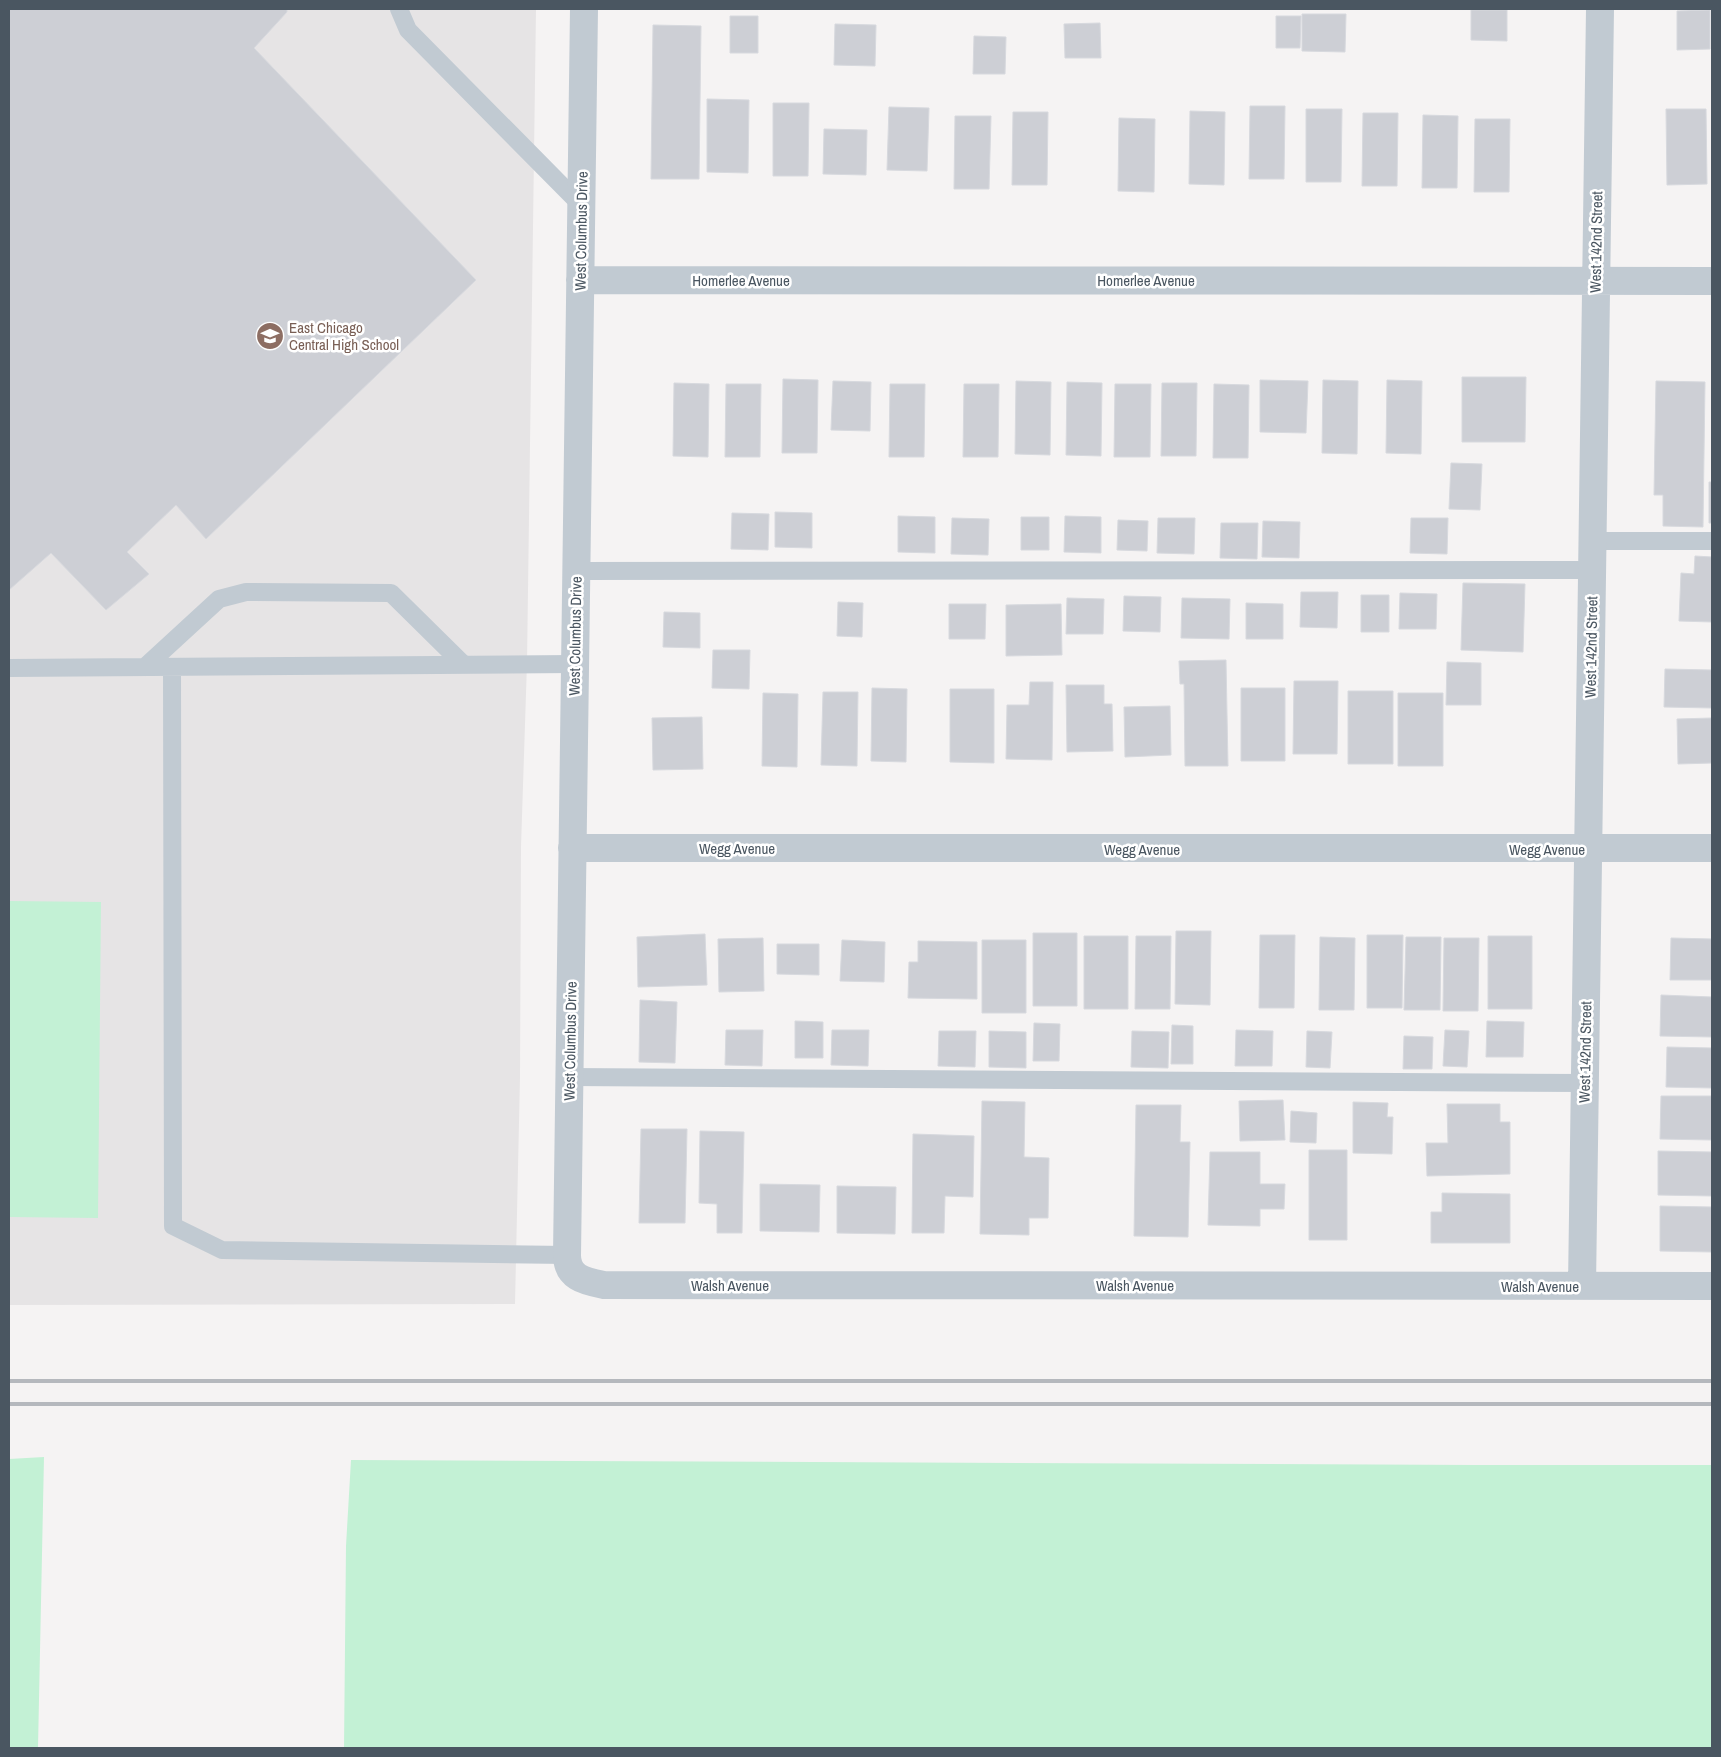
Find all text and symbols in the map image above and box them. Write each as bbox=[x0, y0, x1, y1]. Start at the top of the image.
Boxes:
street label: West Columbus Drive bbox=[569, 171, 593, 291]
street label: West 142nd Street bbox=[1585, 190, 1607, 293]
street label: Homerlee Avenue bbox=[692, 270, 790, 291]
street label: Homerlee Avenue bbox=[1097, 270, 1195, 291]
place label: East Chicago Central High School bbox=[289, 317, 399, 355]
school or university icon: East Chicago Central High School bbox=[255, 321, 285, 351]
street label: West Columbus Drive bbox=[563, 576, 587, 696]
street label: West 142nd Street bbox=[1580, 595, 1602, 698]
street label: Wegg Avenue bbox=[699, 838, 775, 859]
street label: Wegg Avenue bbox=[1104, 839, 1180, 860]
street label: Wegg Avenue bbox=[1509, 839, 1585, 860]
street label: West Columbus Drive bbox=[558, 981, 582, 1101]
street label: West 142nd Street bbox=[1574, 1000, 1596, 1103]
street label: Walsh Avenue bbox=[691, 1275, 769, 1296]
street label: Walsh Avenue bbox=[1096, 1275, 1174, 1296]
street label: Walsh Avenue bbox=[1501, 1276, 1579, 1297]

